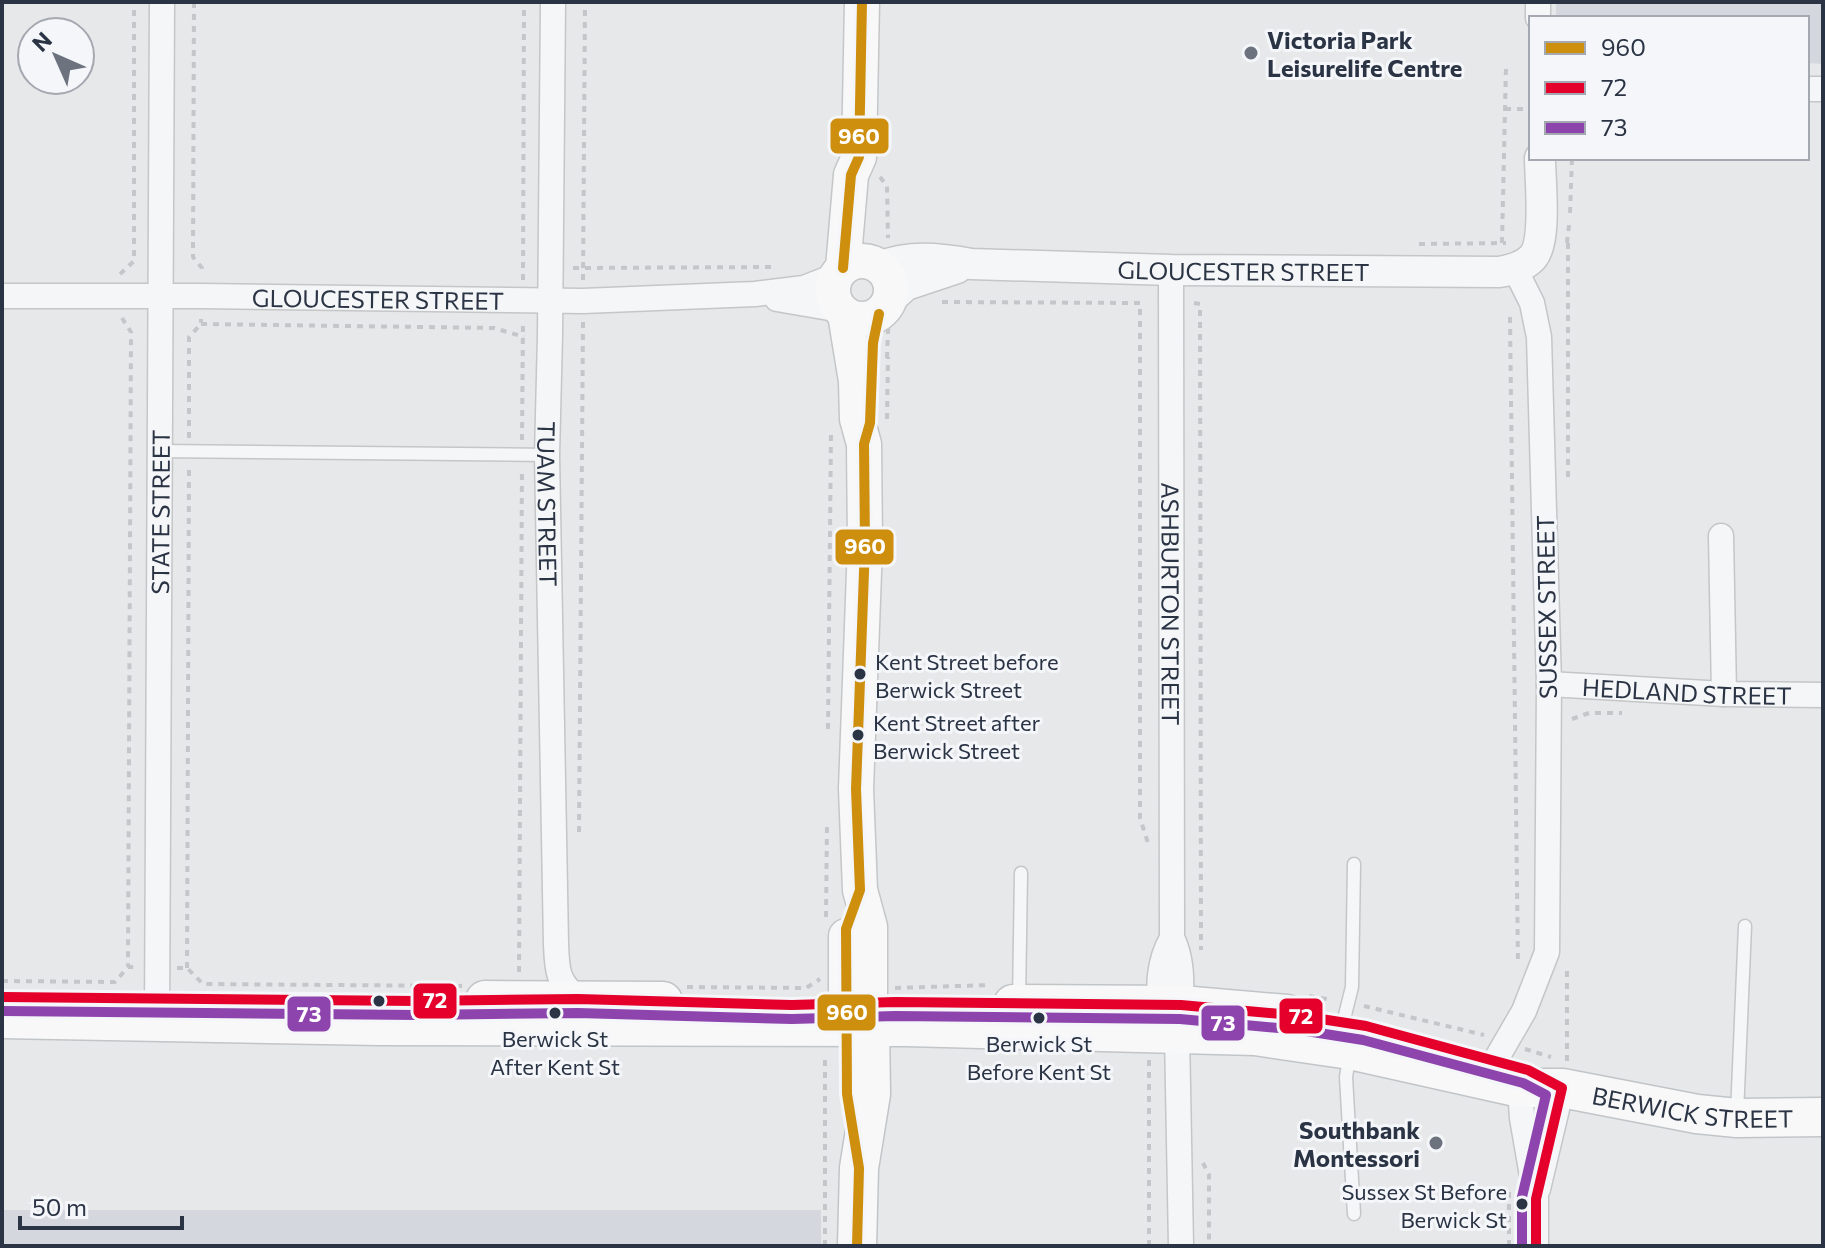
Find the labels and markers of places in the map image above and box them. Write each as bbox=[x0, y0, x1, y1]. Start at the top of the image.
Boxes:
place label: Victoria Park Leisurelife Centre bbox=[1267, 25, 1462, 82]
marker: Victoria Park Leisurelife Centre bbox=[1242, 44, 1260, 62]
place label: Kent Street before Berwick Street bbox=[875, 648, 1059, 703]
marker: Kent Street before Berwick Street bbox=[852, 666, 868, 682]
place label: Kent Street after Berwick Street bbox=[873, 709, 1040, 764]
marker: Kent Street after Berwick Street bbox=[850, 727, 866, 743]
unlabelled marker bbox=[371, 993, 387, 1009]
marker: Berwick St After Kent St bbox=[547, 1005, 563, 1021]
marker: Berwick St Before Kent St bbox=[1031, 1010, 1047, 1026]
place label: Berwick St After Kent St bbox=[490, 1025, 620, 1080]
place label: Berwick St Before Kent St bbox=[967, 1030, 1111, 1085]
place label: Southbank Montessori bbox=[1293, 1115, 1420, 1172]
marker: Southbank Montessori bbox=[1427, 1134, 1445, 1152]
place label: Sussex St Before Berwick St bbox=[1341, 1178, 1507, 1233]
marker: Sussex St Before Berwick St bbox=[1514, 1196, 1530, 1212]

